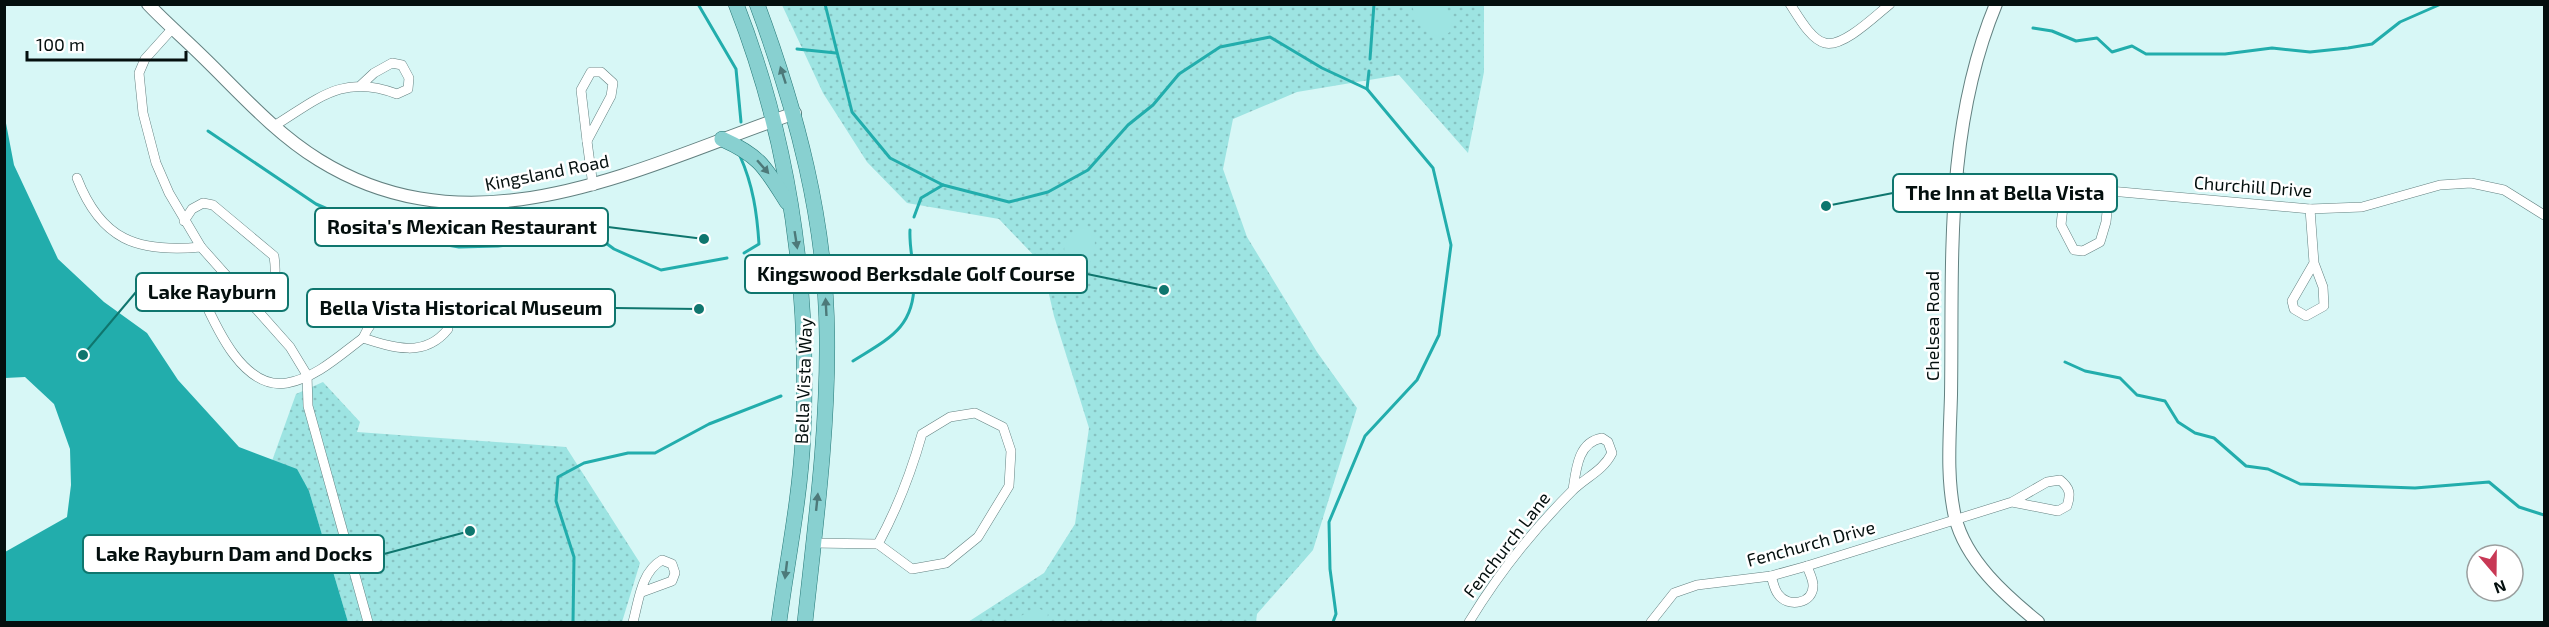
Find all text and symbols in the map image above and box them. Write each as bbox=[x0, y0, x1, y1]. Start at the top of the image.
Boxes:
scale bar bbox=[27, 24, 186, 62]
text: 100 m bbox=[36, 33, 85, 55]
one-way arrow bbox=[778, 66, 787, 84]
street label: Kingsland Road bbox=[483, 149, 611, 195]
one-way arrow bbox=[757, 159, 770, 175]
street label: Churchill Drive bbox=[2193, 171, 2313, 201]
callout: The Inn at Bella Vista bbox=[1893, 174, 2117, 212]
text: The Inn at Bella Vista bbox=[1906, 180, 2104, 204]
callout: Rosita's Mexican Restaurant bbox=[315, 208, 608, 246]
text: Rosita's Mexican Restaurant bbox=[327, 214, 597, 238]
one-way arrow bbox=[792, 230, 801, 249]
callout: Kingswood Berksdale Golf Course bbox=[745, 255, 1087, 293]
text: Kingswood Berksdale Golf Course bbox=[757, 261, 1075, 285]
street label: Chelsea Road bbox=[1921, 271, 1943, 381]
callout: Lake Rayburn bbox=[136, 273, 288, 311]
text: Lake Rayburn bbox=[148, 279, 276, 304]
callout: Bella Vista Historical Museum bbox=[307, 289, 615, 327]
text: Bella Vista Historical Museum bbox=[320, 295, 602, 319]
one-way arrow bbox=[821, 298, 830, 317]
street label: Bella Vista Way bbox=[790, 317, 816, 444]
street label: Fenchurch Lane bbox=[1458, 487, 1554, 602]
one-way arrow bbox=[812, 492, 822, 511]
street label: Fenchurch Drive bbox=[1744, 515, 1877, 571]
callout: Lake Rayburn Dam and Docks bbox=[83, 535, 384, 573]
text: Lake Rayburn Dam and Docks bbox=[96, 541, 372, 566]
north arrow bbox=[2465, 543, 2525, 603]
one-way arrow bbox=[781, 561, 790, 580]
text: N bbox=[2492, 577, 2509, 598]

